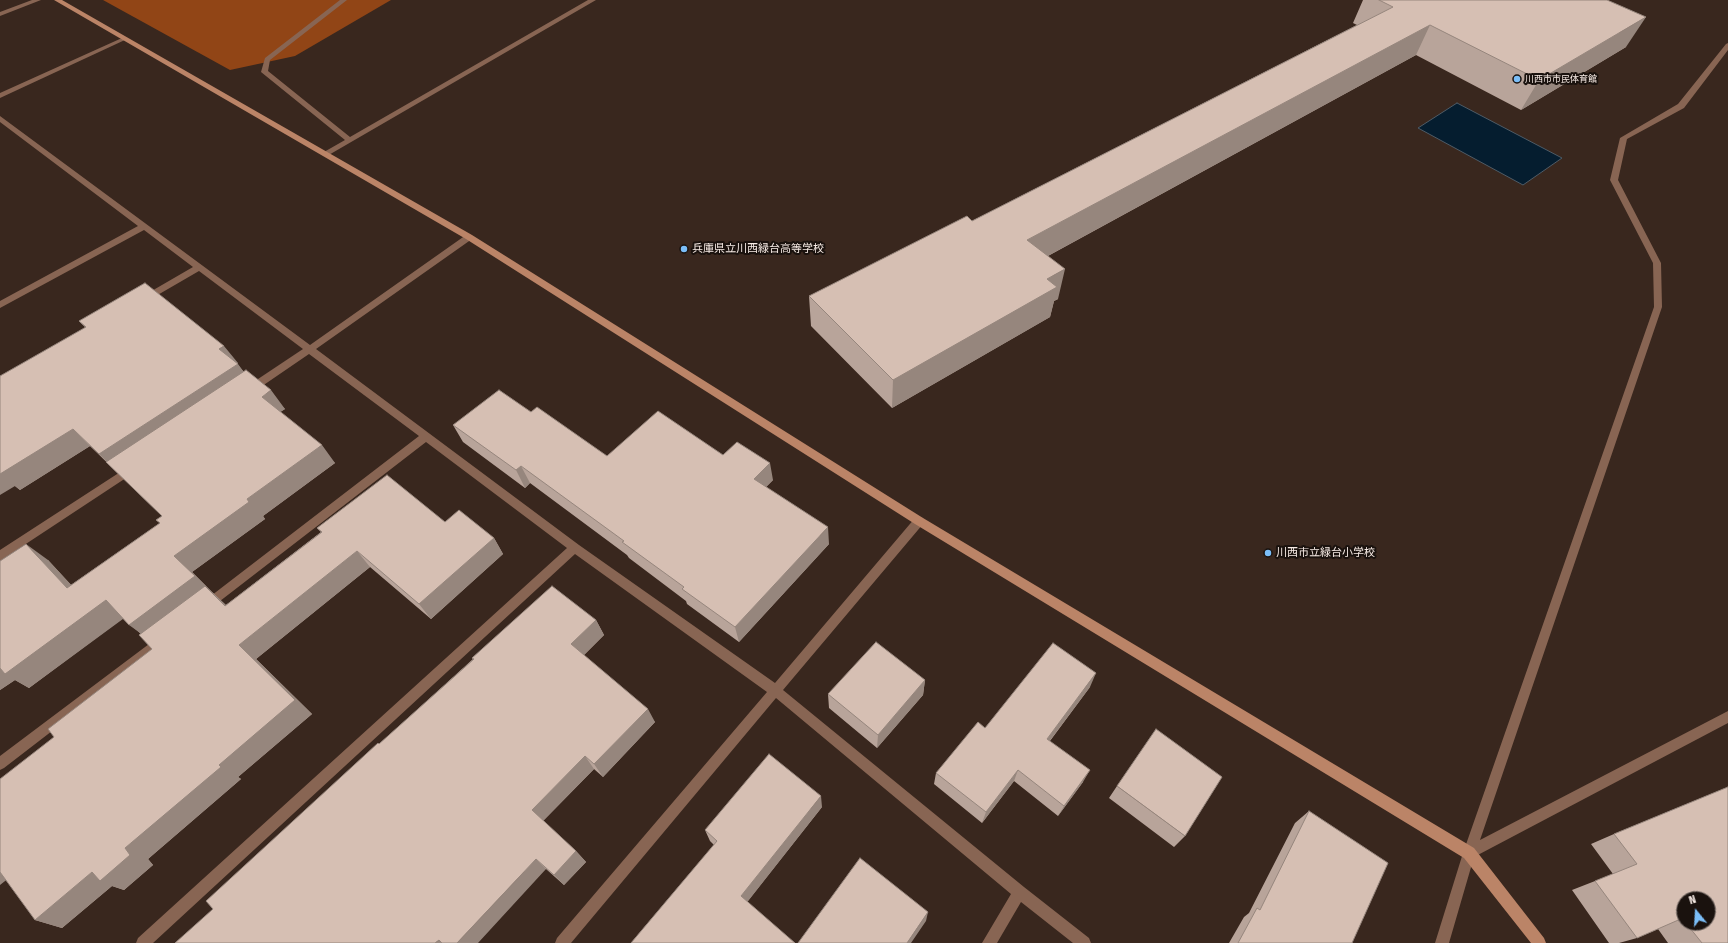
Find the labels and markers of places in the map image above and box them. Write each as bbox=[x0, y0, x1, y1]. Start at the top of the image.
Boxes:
marker: 川西市市民体育館 bbox=[1512, 74, 1522, 84]
place label: 川西市市民体育館 bbox=[1525, 74, 1597, 84]
place label: 兵庫県立川西緑台高等学校 bbox=[692, 242, 824, 256]
marker: 兵庫県立川西緑台高等学校 bbox=[679, 244, 689, 254]
place label: 川西市立緑台小学校 bbox=[1276, 546, 1375, 560]
marker: 川西市立緑台小学校 bbox=[1263, 548, 1273, 558]

